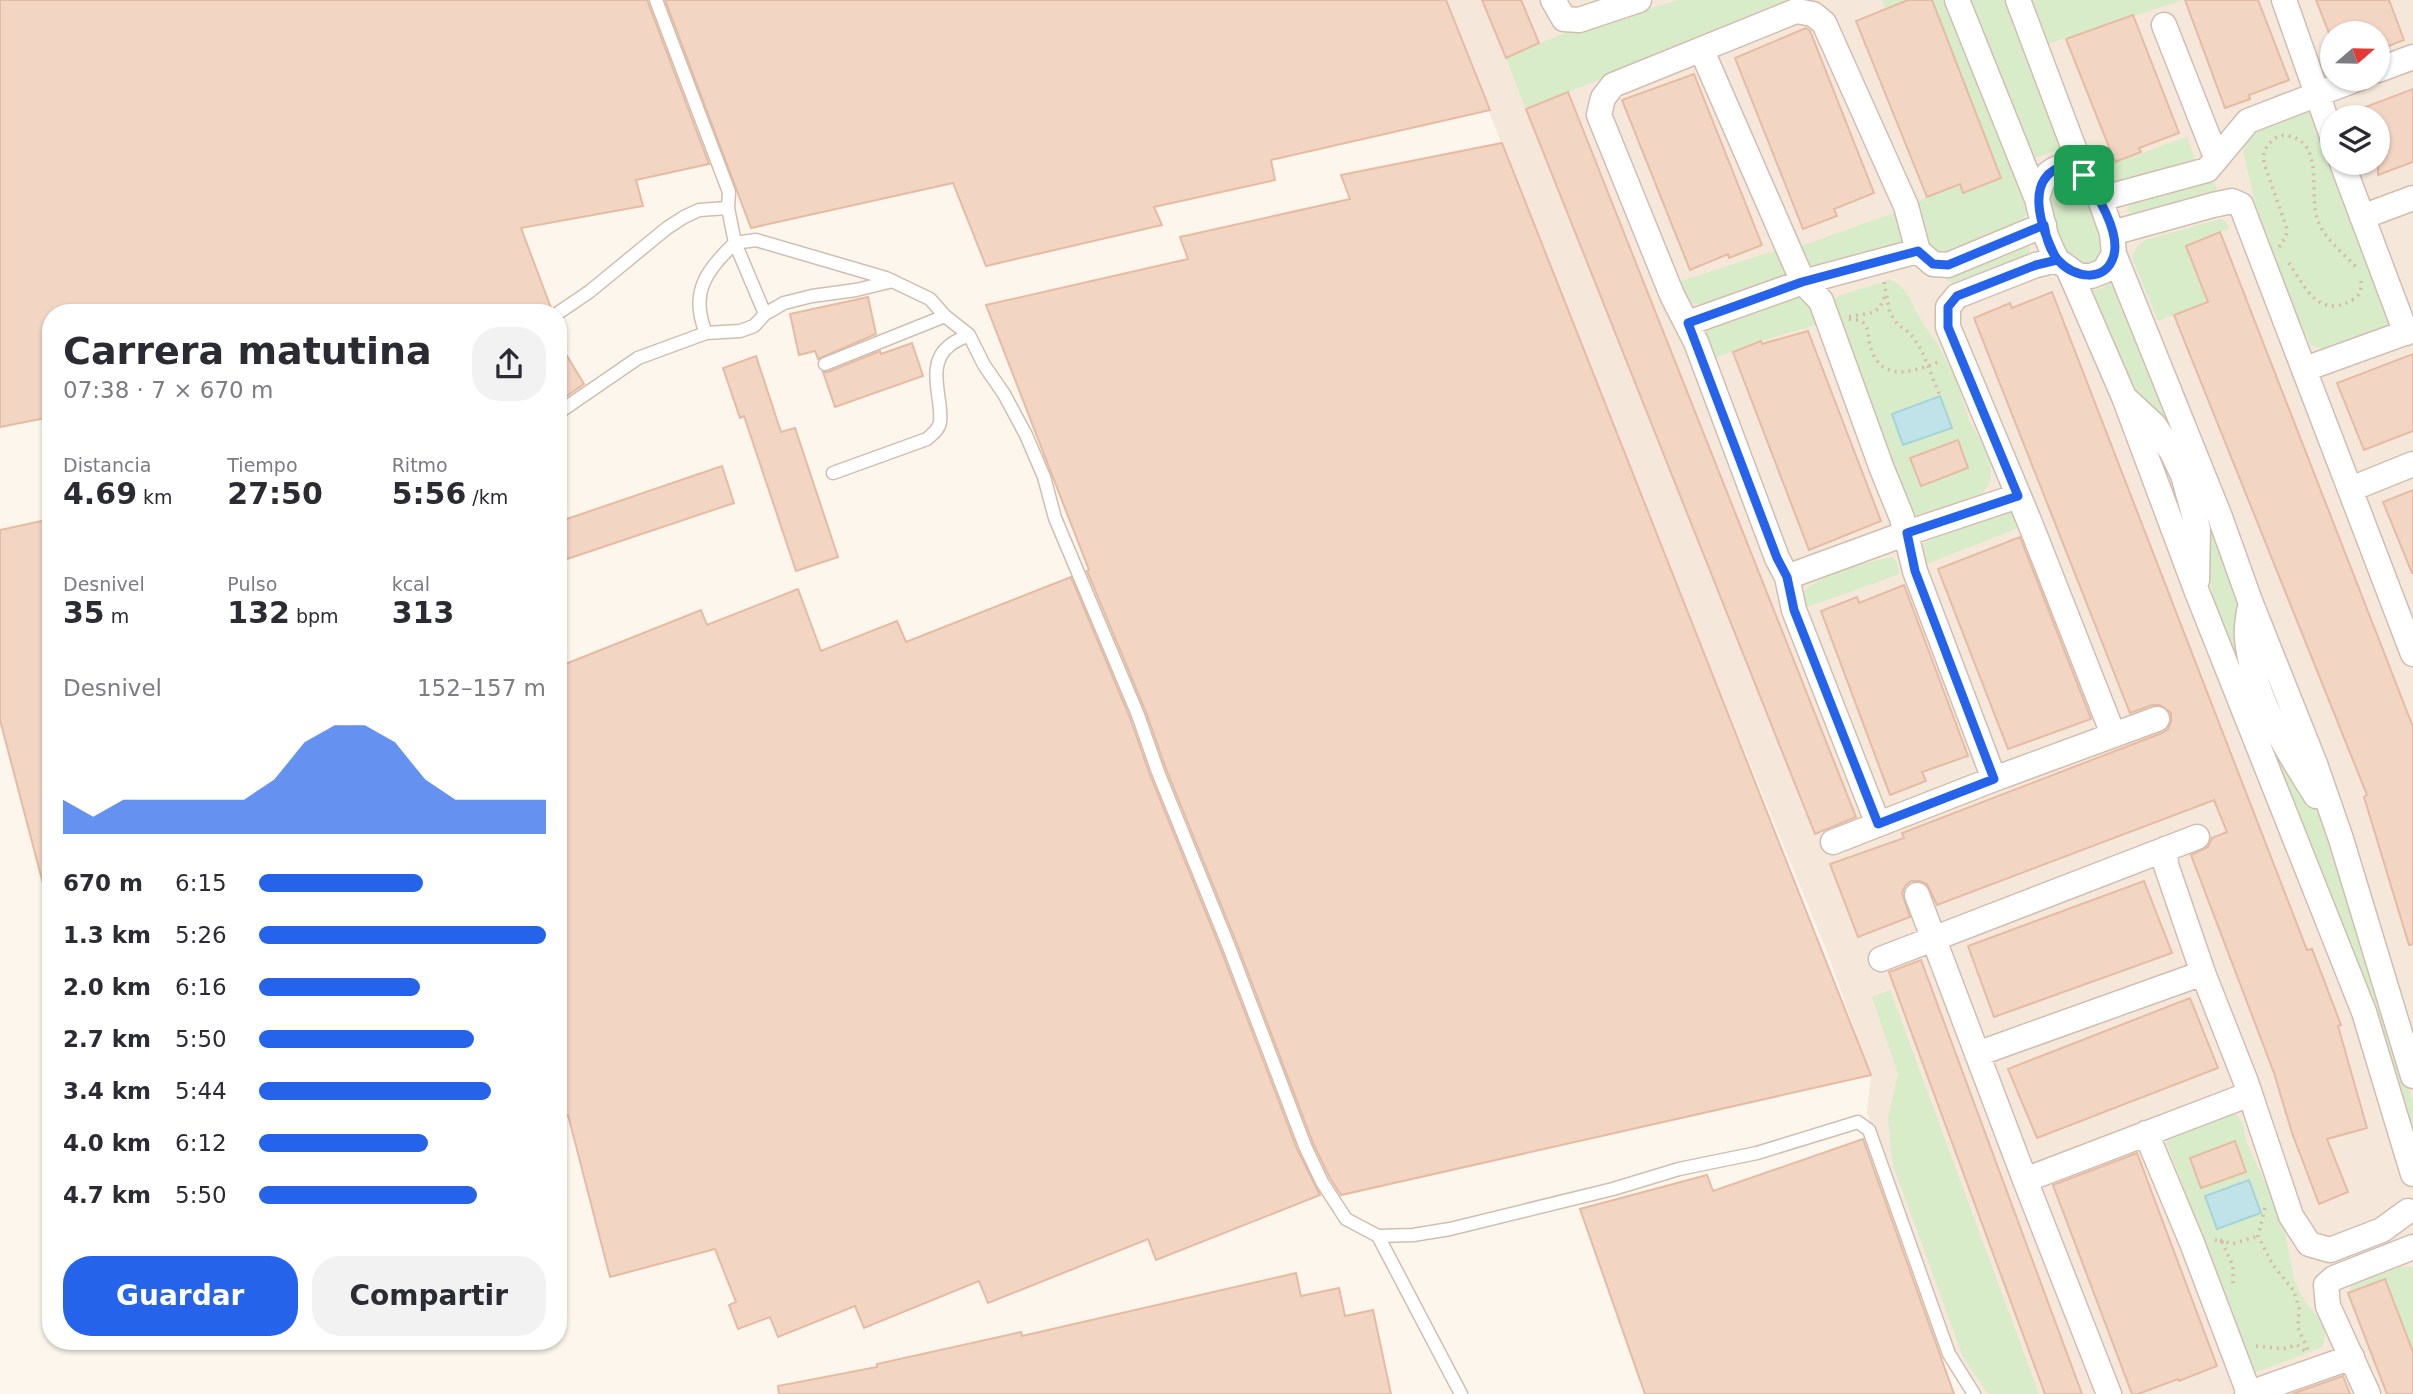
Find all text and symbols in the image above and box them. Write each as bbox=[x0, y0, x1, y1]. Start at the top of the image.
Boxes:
north arrow bbox=[2320, 21, 2390, 91]
map controls bbox=[2320, 21, 2390, 175]
button: layers bbox=[2320, 105, 2390, 175]
pin bbox=[2054, 145, 2114, 205]
icon: arrive bbox=[2065, 156, 2103, 194]
button: share bbox=[472, 327, 546, 401]
text: Carrera matutina bbox=[63, 329, 432, 373]
text: 07:38 · 7 × 670 m bbox=[63, 377, 273, 403]
text: Distancia bbox=[63, 454, 151, 476]
text: Tiempo bbox=[227, 454, 298, 476]
text: Ritmo bbox=[392, 454, 448, 476]
text: 4.69 bbox=[63, 476, 137, 511]
text: 27:50 bbox=[227, 476, 323, 511]
text: 5:56 bbox=[392, 476, 466, 511]
text: km bbox=[137, 486, 173, 508]
text: /km bbox=[466, 486, 508, 508]
text: Desnivel bbox=[63, 573, 145, 595]
text: Pulso bbox=[227, 573, 277, 595]
text: kcal bbox=[392, 573, 430, 595]
text: 35 bbox=[63, 595, 105, 630]
text: 132 bbox=[227, 595, 290, 630]
text: 313 bbox=[392, 595, 454, 630]
text: m bbox=[105, 605, 129, 627]
text: bpm bbox=[290, 605, 339, 627]
text: Desnivel bbox=[63, 675, 162, 701]
text: 152–157 m bbox=[417, 675, 546, 701]
text: 670 m bbox=[63, 870, 143, 896]
text: 6:15 bbox=[175, 870, 227, 896]
text: 1.3 km bbox=[63, 922, 151, 948]
text: 5:26 bbox=[175, 922, 227, 948]
text: 2.0 km bbox=[63, 974, 151, 1000]
text: 6:16 bbox=[175, 974, 227, 1000]
text: 2.7 km bbox=[63, 1026, 151, 1052]
text: 5:50 bbox=[175, 1026, 227, 1052]
text: 3.4 km bbox=[63, 1078, 151, 1104]
text: 5:44 bbox=[175, 1078, 227, 1104]
text: 4.0 km bbox=[63, 1130, 151, 1156]
text: 6:12 bbox=[175, 1130, 227, 1156]
text: 4.7 km bbox=[63, 1182, 151, 1208]
text: 5:50 bbox=[175, 1182, 227, 1208]
button: Guardar bbox=[63, 1256, 298, 1336]
button: Compartir bbox=[312, 1256, 546, 1336]

